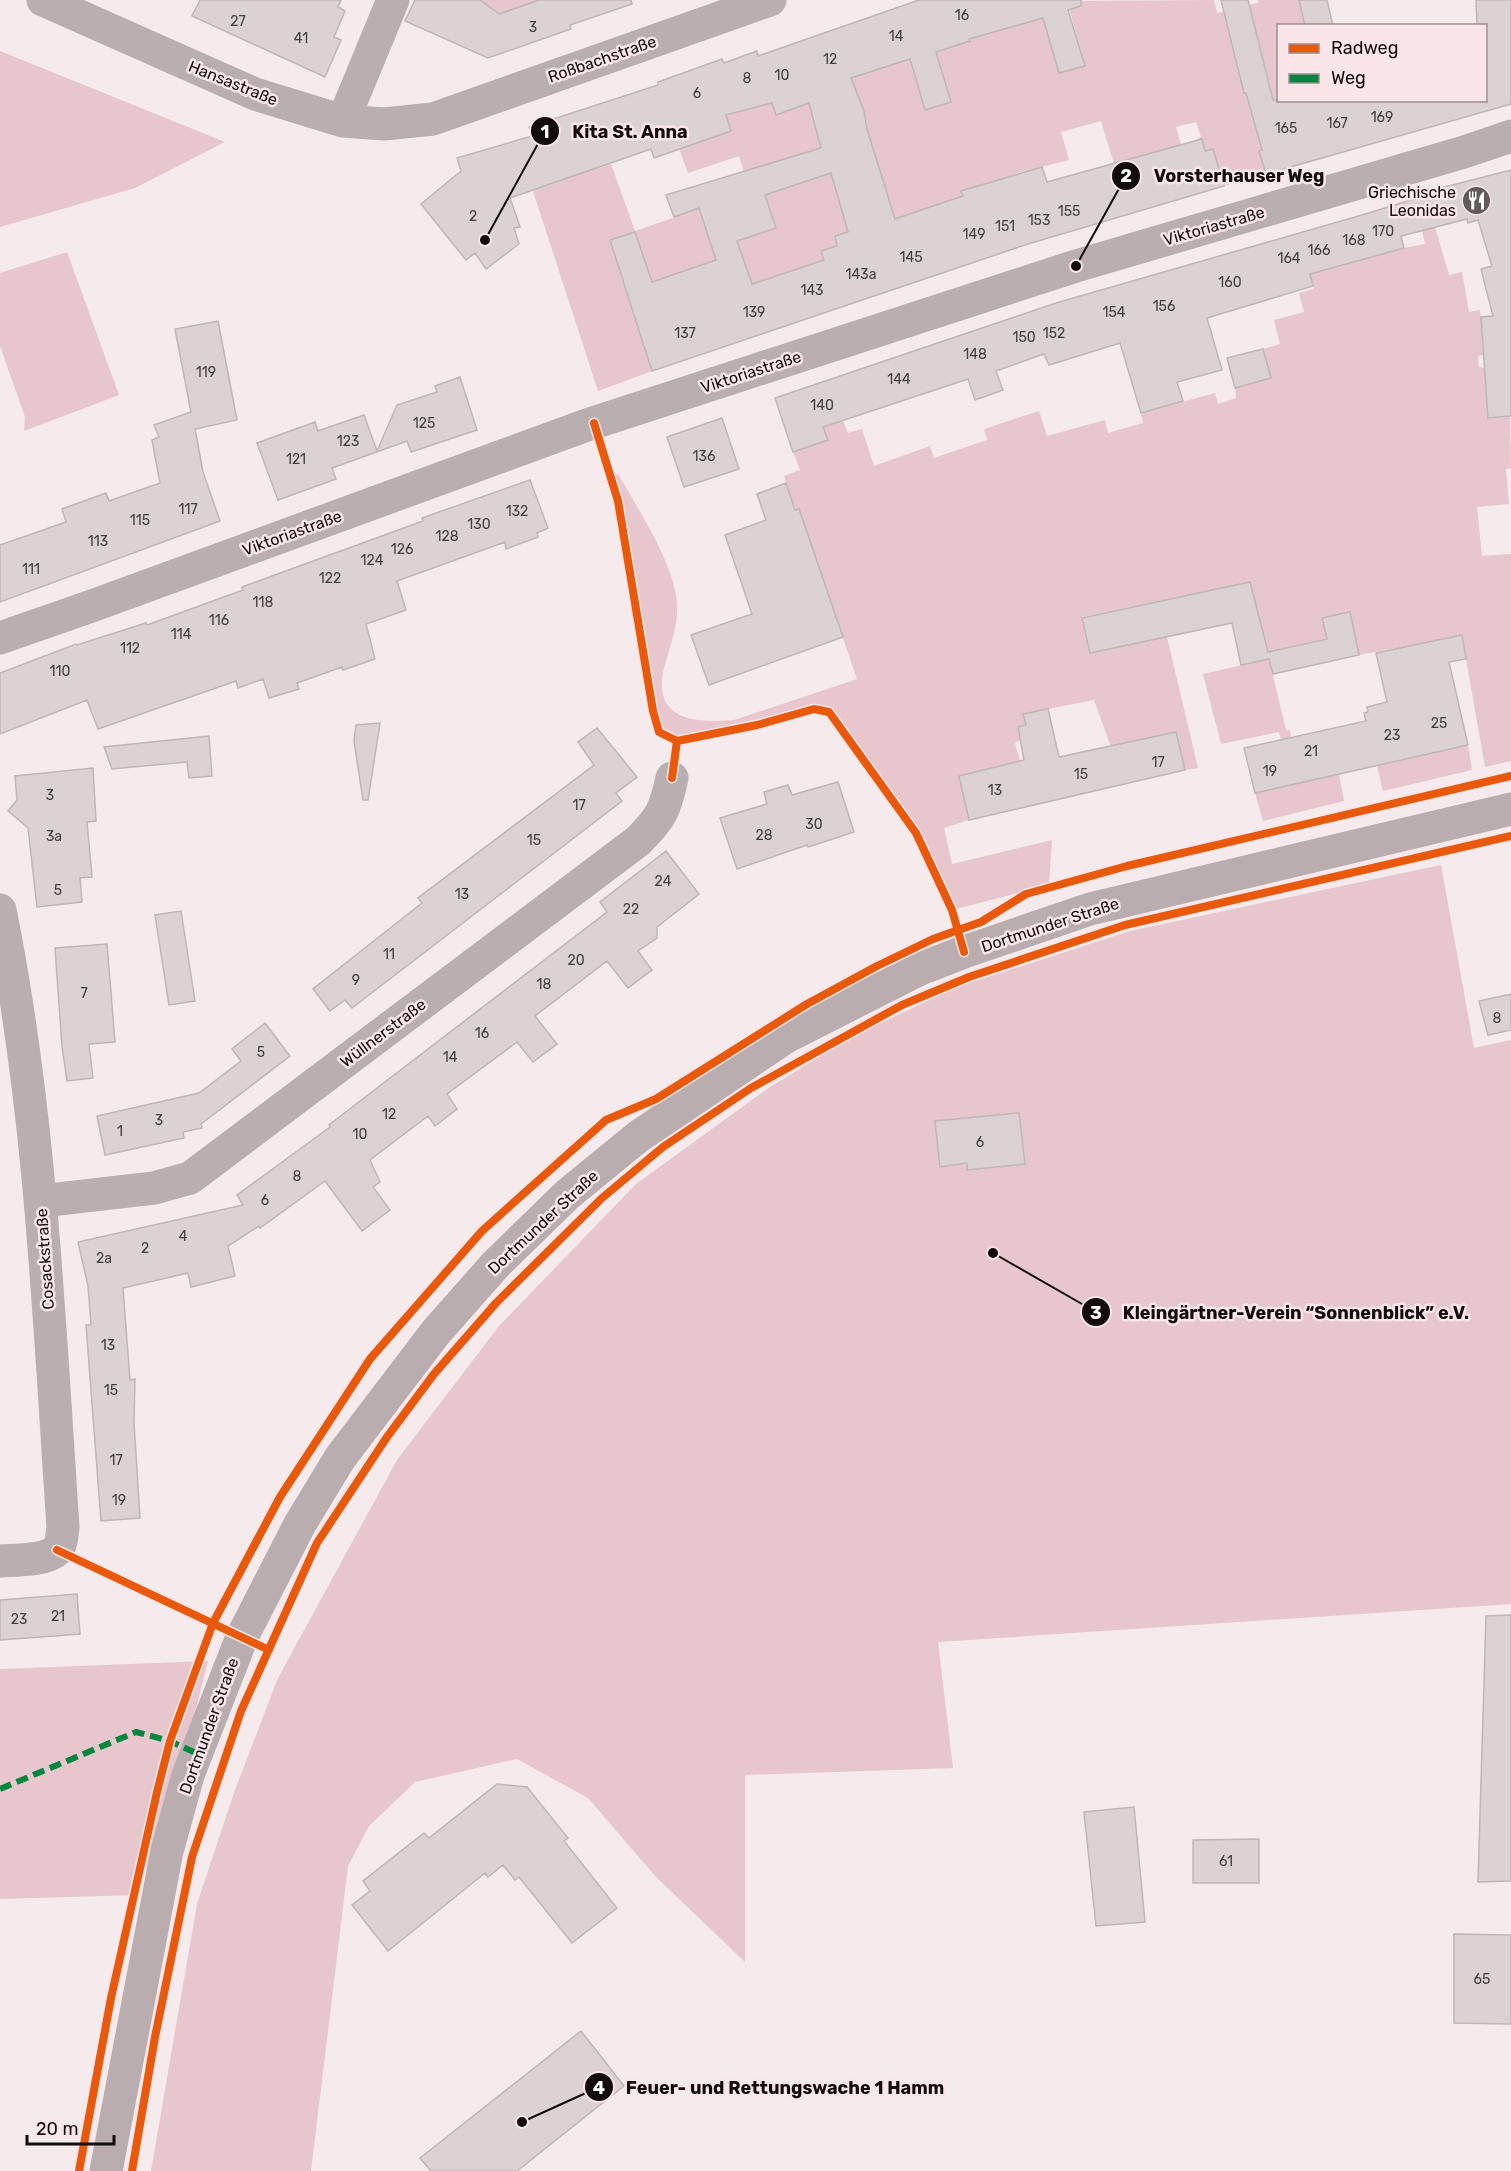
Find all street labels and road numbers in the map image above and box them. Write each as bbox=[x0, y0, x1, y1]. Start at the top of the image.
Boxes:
street label: Roßbachstraße bbox=[545, 32, 659, 86]
street label: Hansastraße bbox=[186, 56, 280, 110]
street label: Viktoriastraße bbox=[1161, 202, 1267, 250]
street label: Viktoriastraße bbox=[698, 347, 804, 397]
street label: Viktoriastraße bbox=[240, 506, 344, 560]
street label: Dortmunder Straße bbox=[979, 894, 1121, 956]
street label: Wüllnerstraße bbox=[336, 995, 430, 1071]
street label: Dortmunder Straße bbox=[484, 1166, 602, 1278]
street label: Cosackstraße bbox=[32, 1208, 58, 1310]
street label: Dortmunder Straße bbox=[176, 1655, 242, 1797]

